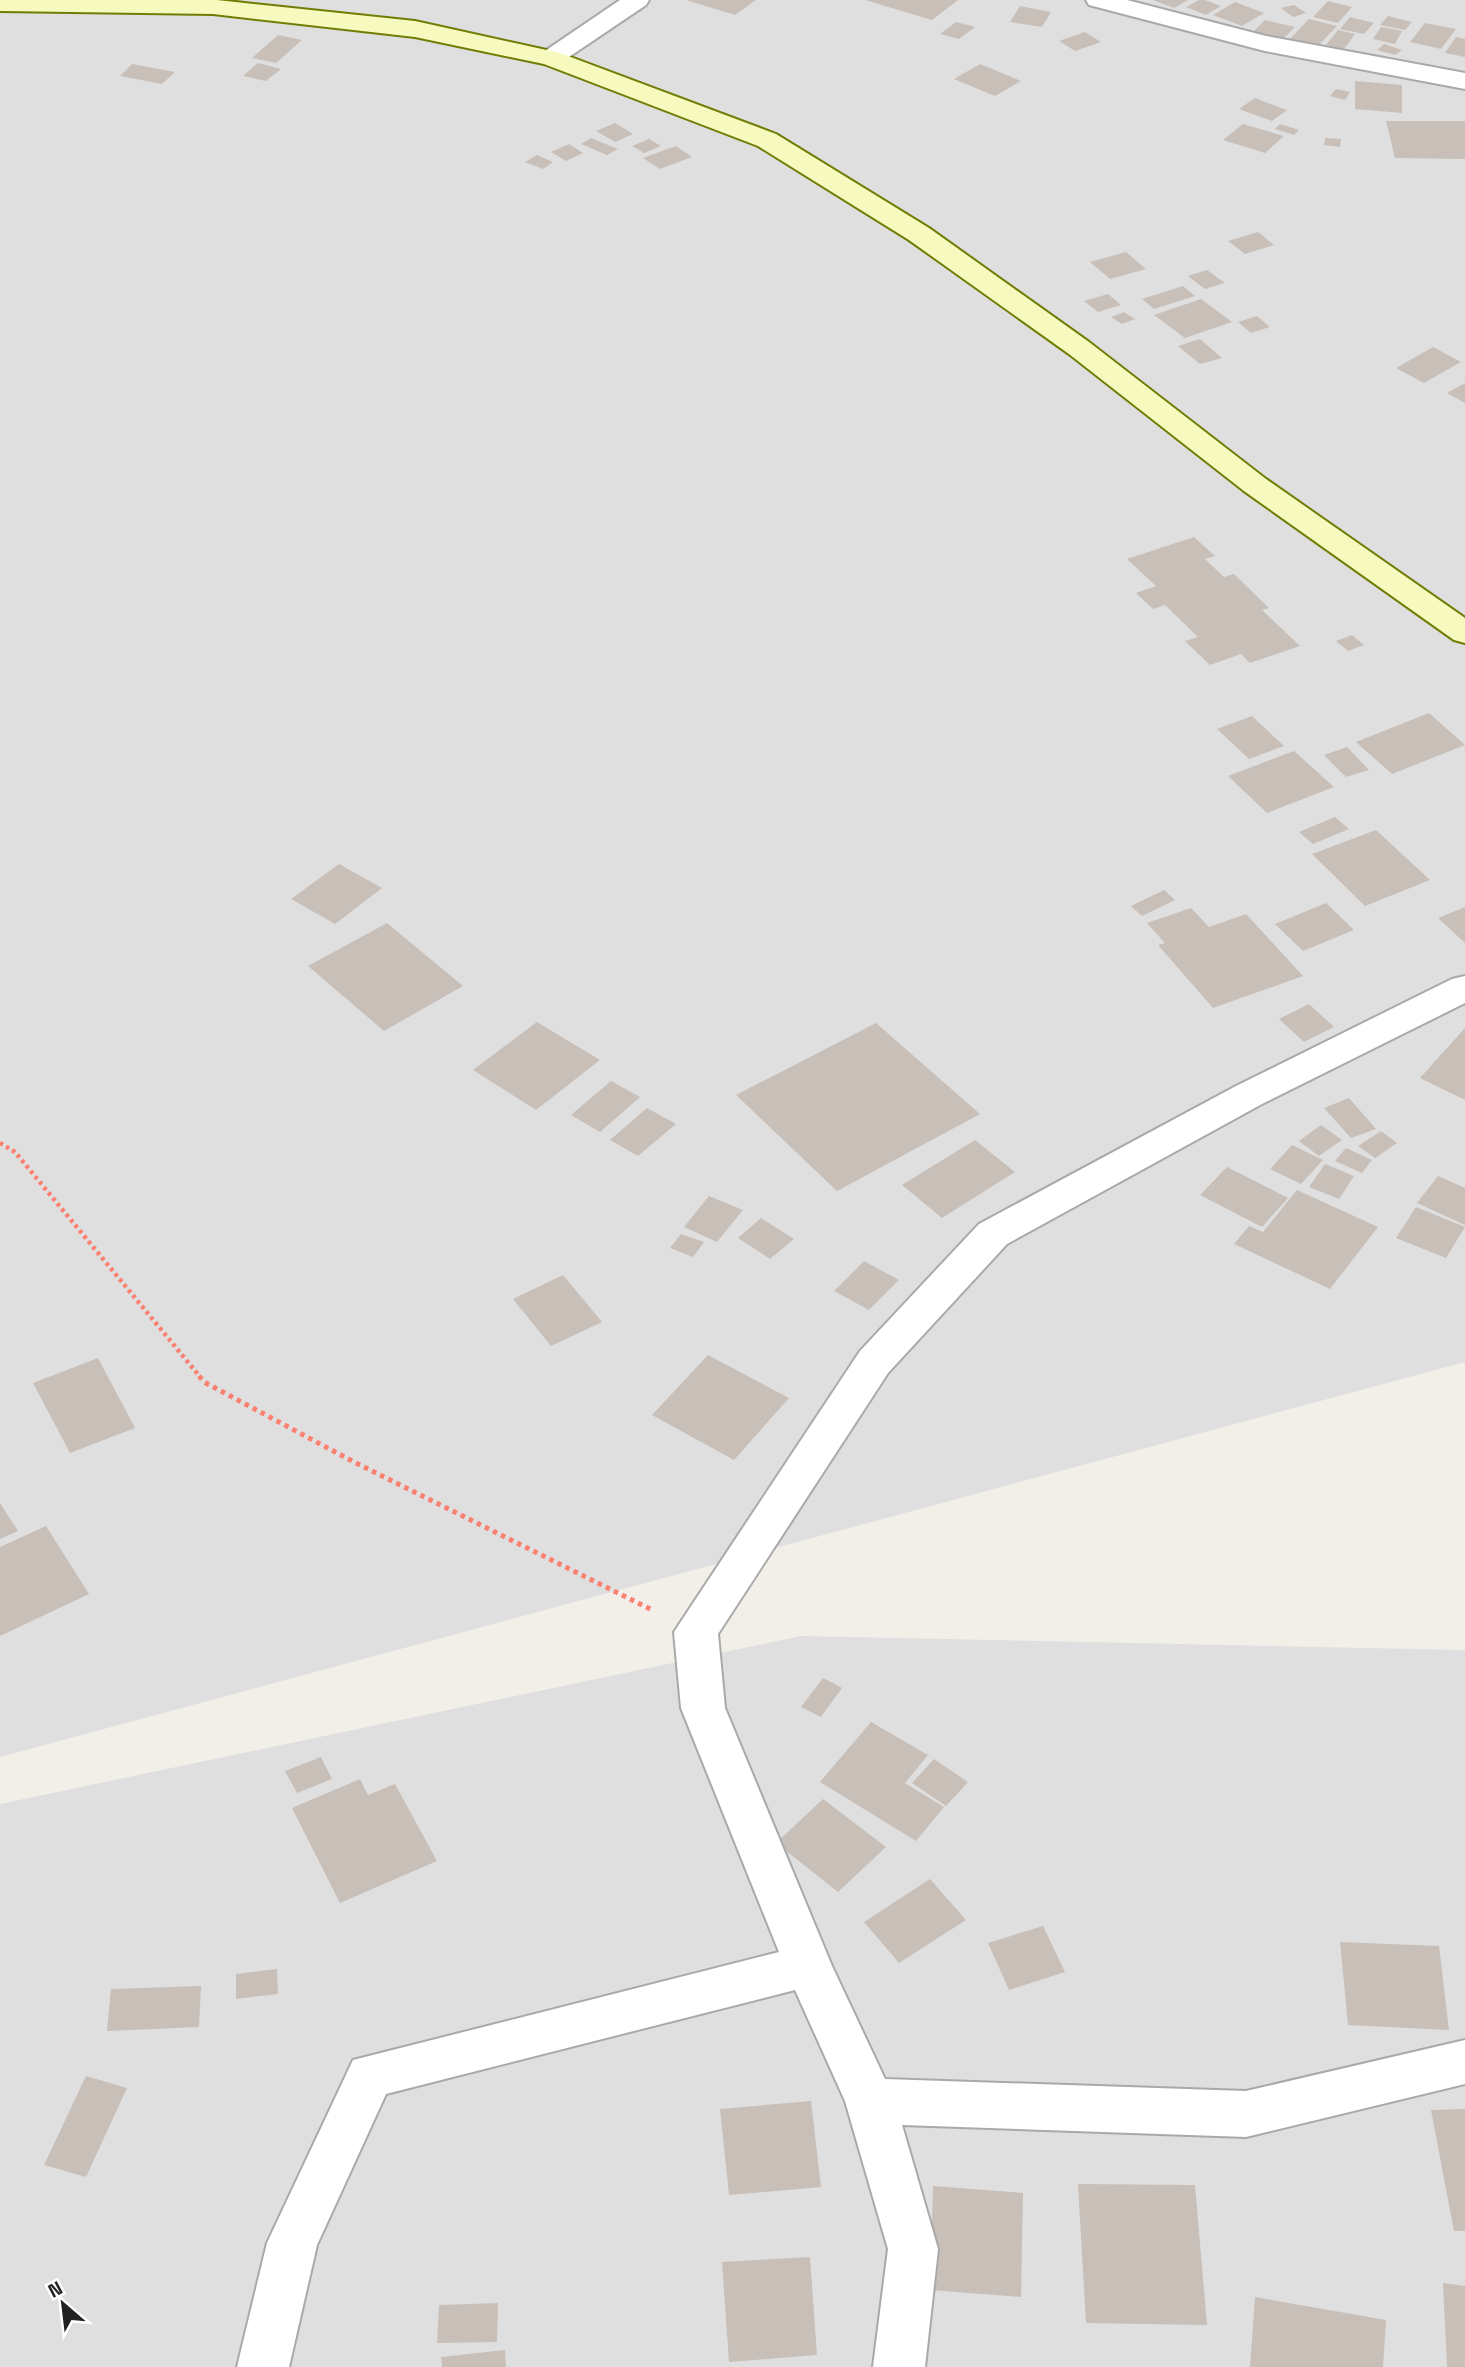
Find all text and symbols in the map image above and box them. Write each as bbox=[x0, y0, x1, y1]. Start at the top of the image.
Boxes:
north arrow bbox=[28, 2269, 98, 2339]
text: N bbox=[44, 2275, 67, 2303]

